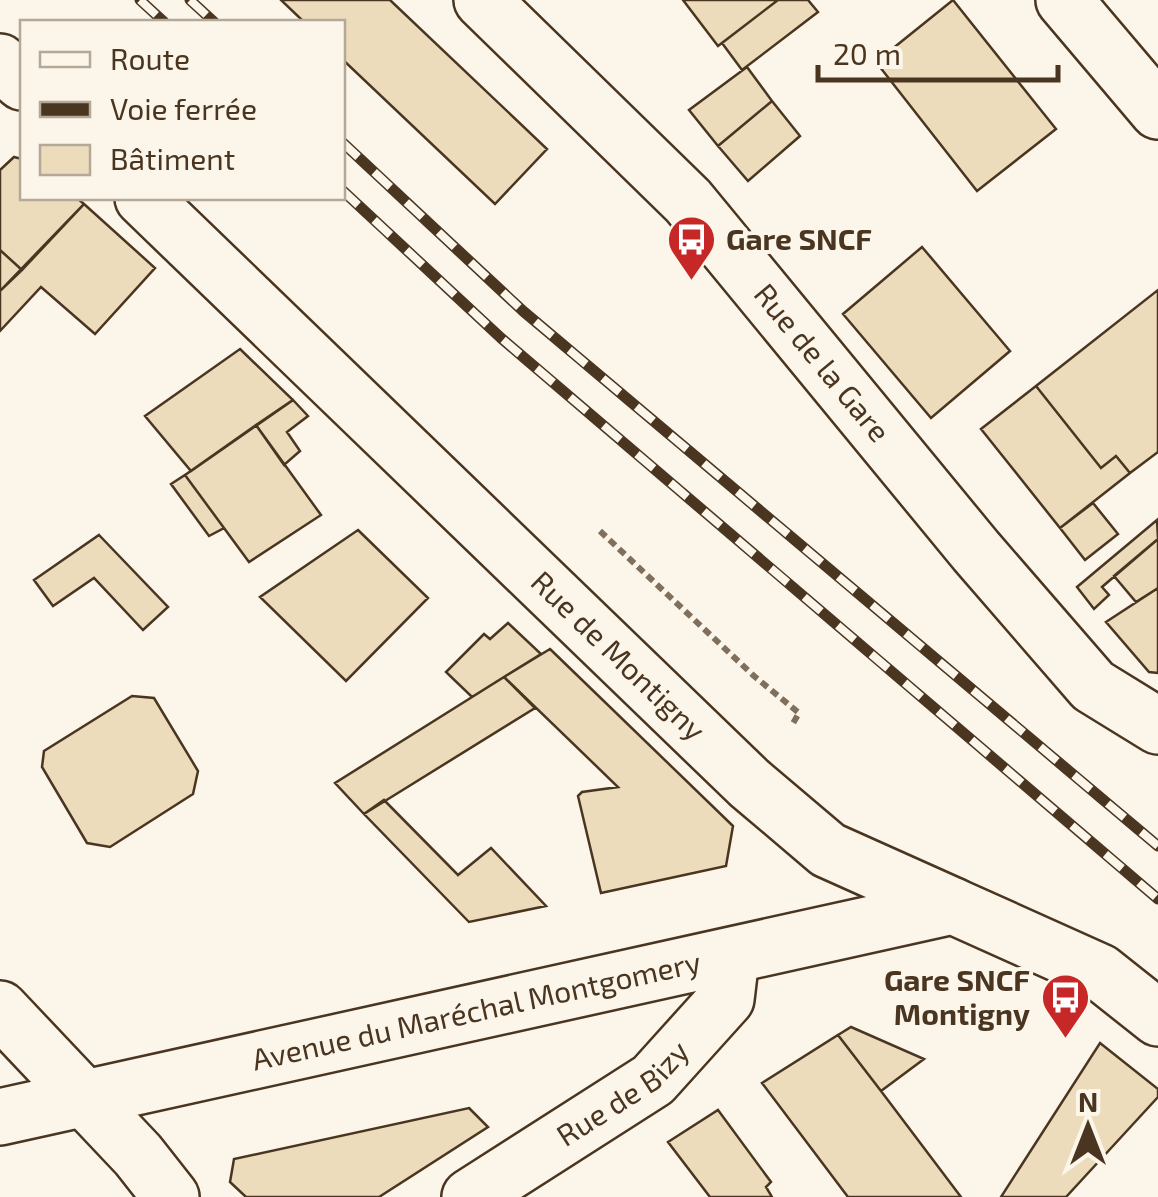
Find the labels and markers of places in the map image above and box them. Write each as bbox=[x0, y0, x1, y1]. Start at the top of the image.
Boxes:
bus stop icon: Gare SNCF bbox=[665, 214, 717, 282]
place label: Gare SNCF bbox=[726, 220, 872, 256]
place label: Gare SNCF Montigny bbox=[884, 961, 1030, 1032]
bus stop icon: Gare SNCF Montigny bbox=[1039, 972, 1091, 1040]

